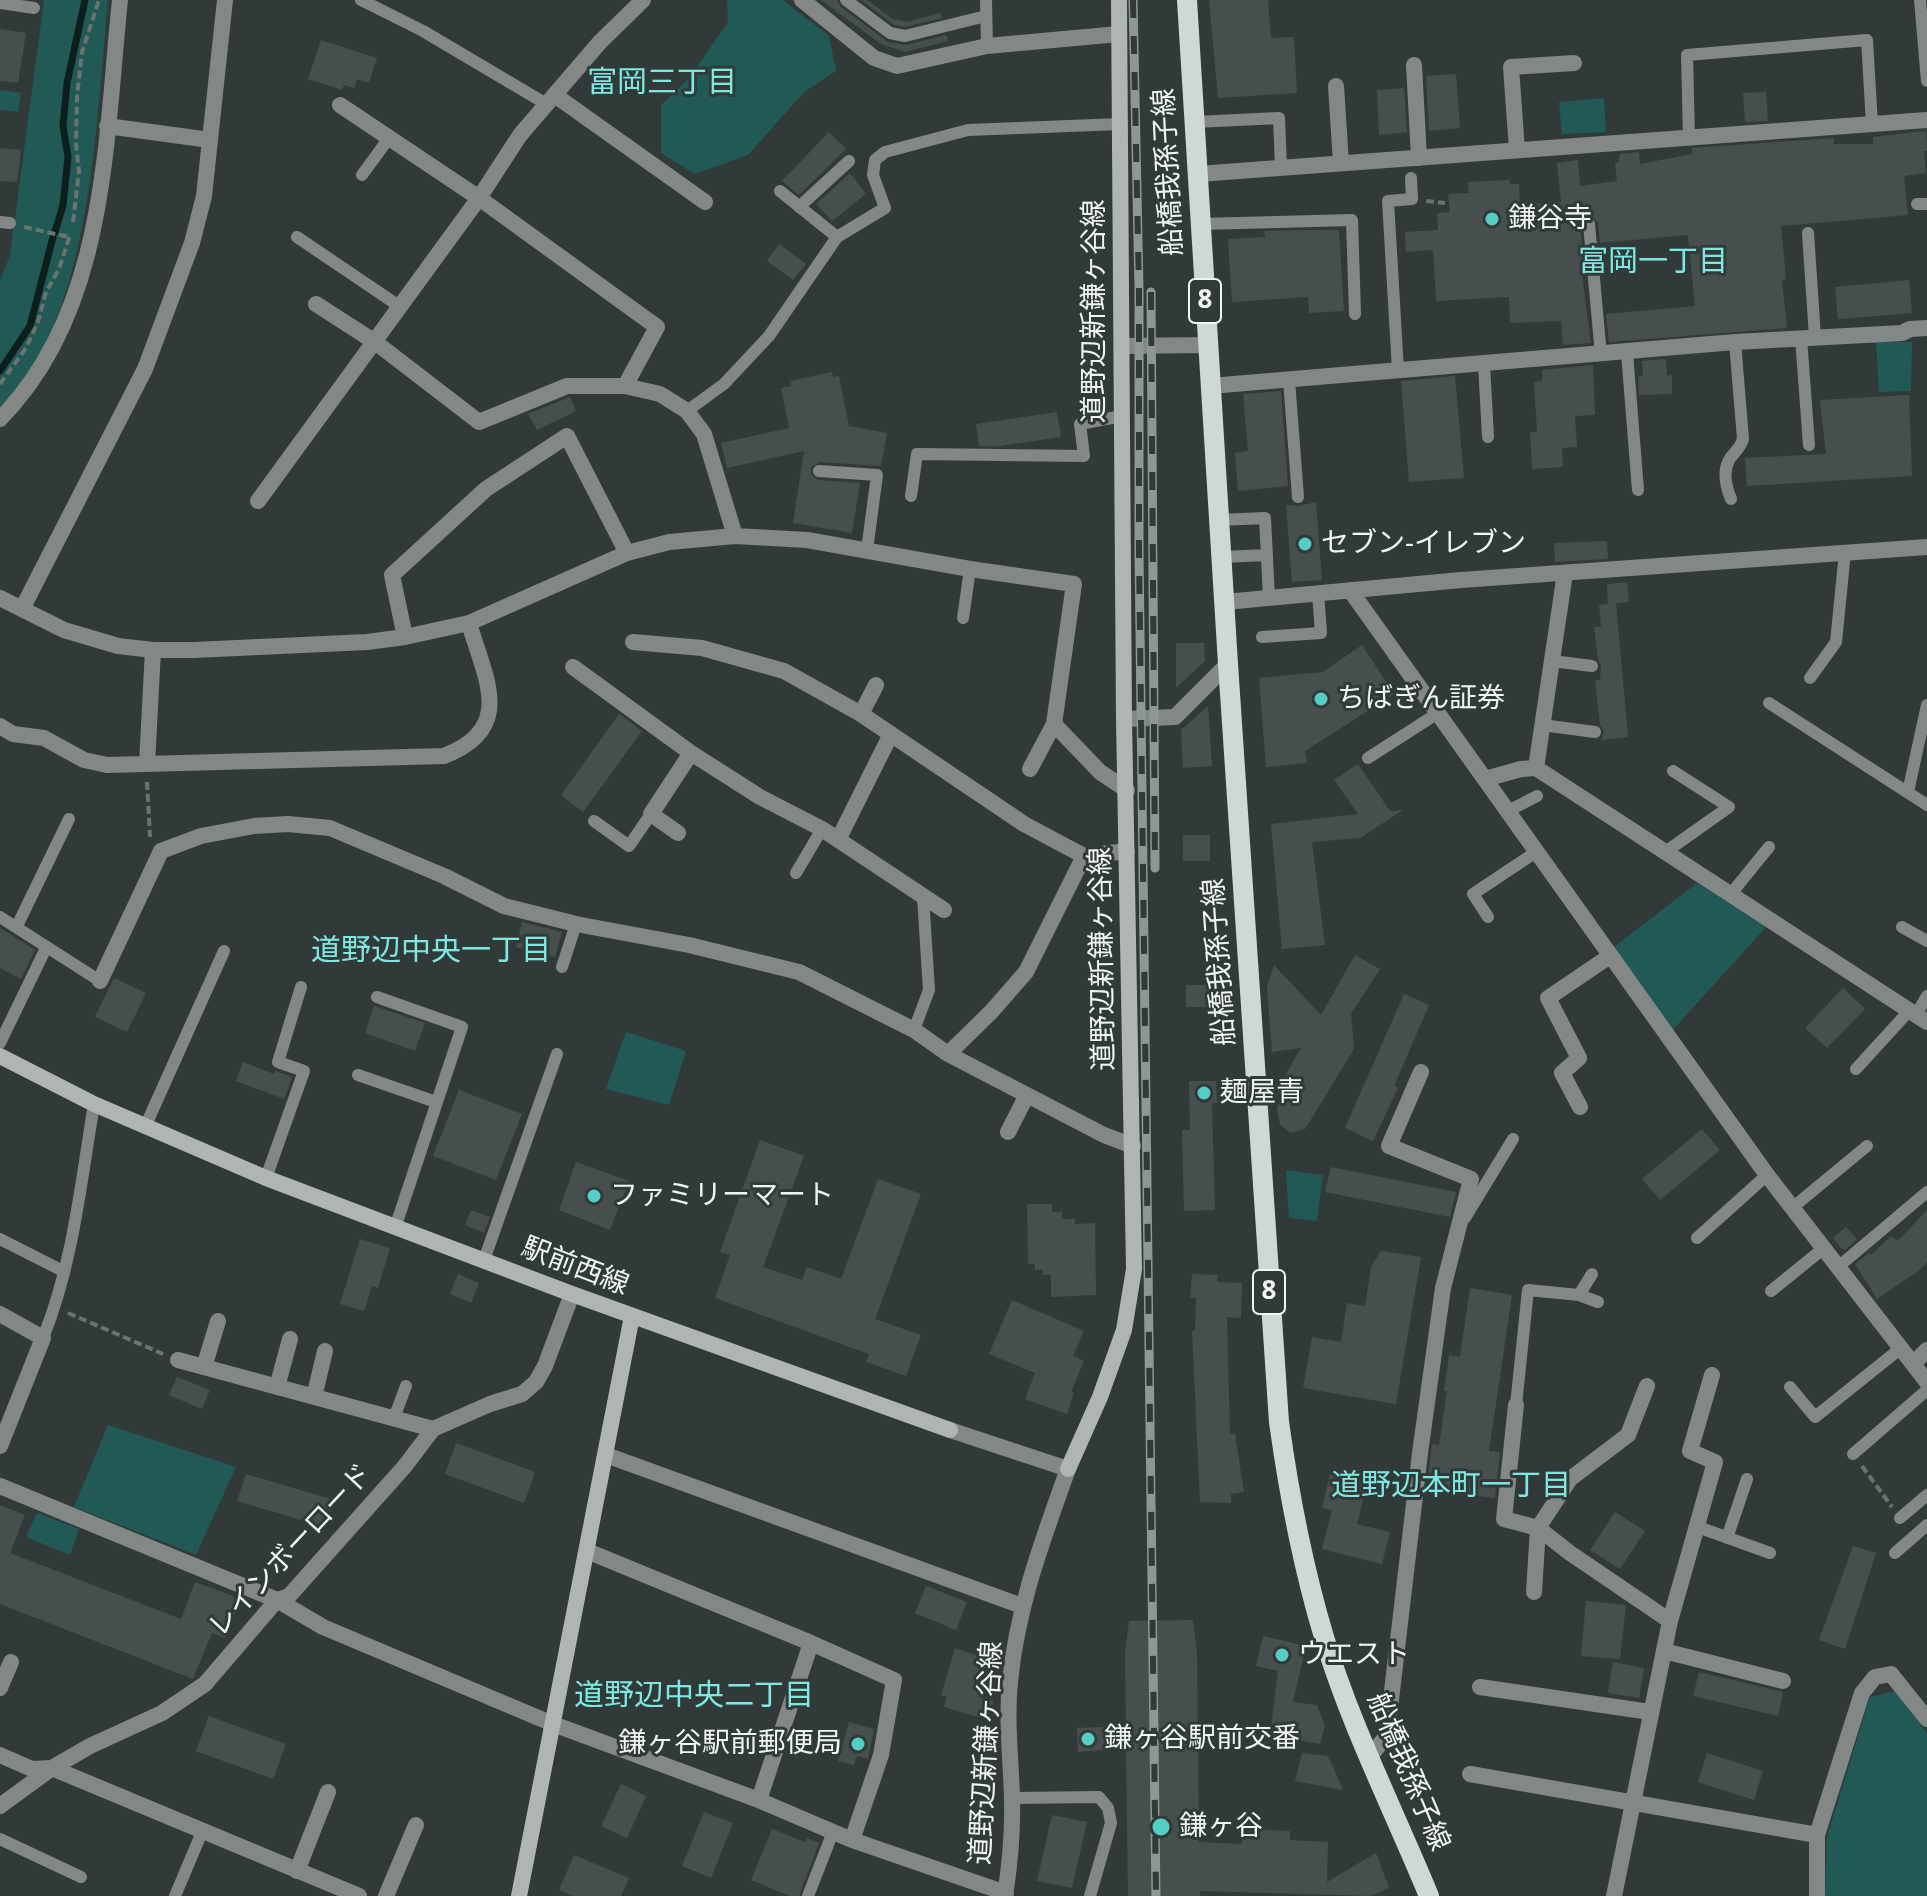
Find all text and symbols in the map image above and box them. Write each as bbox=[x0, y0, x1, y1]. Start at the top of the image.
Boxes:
district label: 富岡三丁目 bbox=[587, 65, 737, 101]
street label: 船橋我孫子線 bbox=[1148, 87, 1190, 257]
street label: 道野辺新鎌ヶ谷線 bbox=[1078, 199, 1112, 423]
place label: 鎌谷寺 bbox=[1508, 202, 1592, 236]
marker: 鎌谷寺 bbox=[1483, 210, 1501, 228]
district label: 富岡一丁目 bbox=[1578, 244, 1728, 280]
road number: 8 bbox=[1189, 279, 1221, 323]
place label: セブン-イレブン bbox=[1321, 527, 1526, 561]
marker: セブン-イレブン bbox=[1296, 535, 1314, 553]
place label: ちばぎん証券 bbox=[1337, 682, 1505, 716]
marker: ちばぎん証券 bbox=[1312, 690, 1330, 708]
street label: 道野辺新鎌ヶ谷線 bbox=[1084, 847, 1122, 1071]
street label: 船橋我孫子線 bbox=[1197, 877, 1243, 1047]
district label: 道野辺中央一丁目 bbox=[311, 933, 551, 969]
place label: 麺屋青 bbox=[1220, 1076, 1304, 1110]
marker: 麺屋青 bbox=[1195, 1084, 1213, 1102]
place label: ファミリーマート bbox=[610, 1179, 834, 1213]
marker: ファミリーマート bbox=[585, 1187, 603, 1205]
street label: 駅前西線 bbox=[517, 1231, 633, 1303]
road number: 8 bbox=[1253, 1270, 1285, 1314]
street label: レインボーロード bbox=[202, 1458, 380, 1644]
district label: 道野辺本町一丁目 bbox=[1331, 1468, 1571, 1504]
place label: ウエスト bbox=[1298, 1638, 1410, 1672]
street label: 道野辺新鎌ヶ谷線 bbox=[964, 1640, 1010, 1866]
marker: ウエスト bbox=[1273, 1646, 1291, 1664]
district label: 道野辺中央二丁目 bbox=[574, 1678, 814, 1714]
street label: 船橋我孫子線 bbox=[1360, 1688, 1456, 1856]
place label: 鎌ヶ谷駅前交番 bbox=[1104, 1722, 1300, 1756]
place label: 鎌ヶ谷駅前郵便局 bbox=[618, 1727, 842, 1761]
marker: 鎌ヶ谷駅前交番 bbox=[1079, 1730, 1097, 1748]
marker: 鎌ヶ谷駅前郵便局 bbox=[849, 1735, 867, 1753]
place label: 鎌ヶ谷 bbox=[1179, 1810, 1263, 1844]
marker: 鎌ヶ谷 bbox=[1150, 1816, 1172, 1838]

